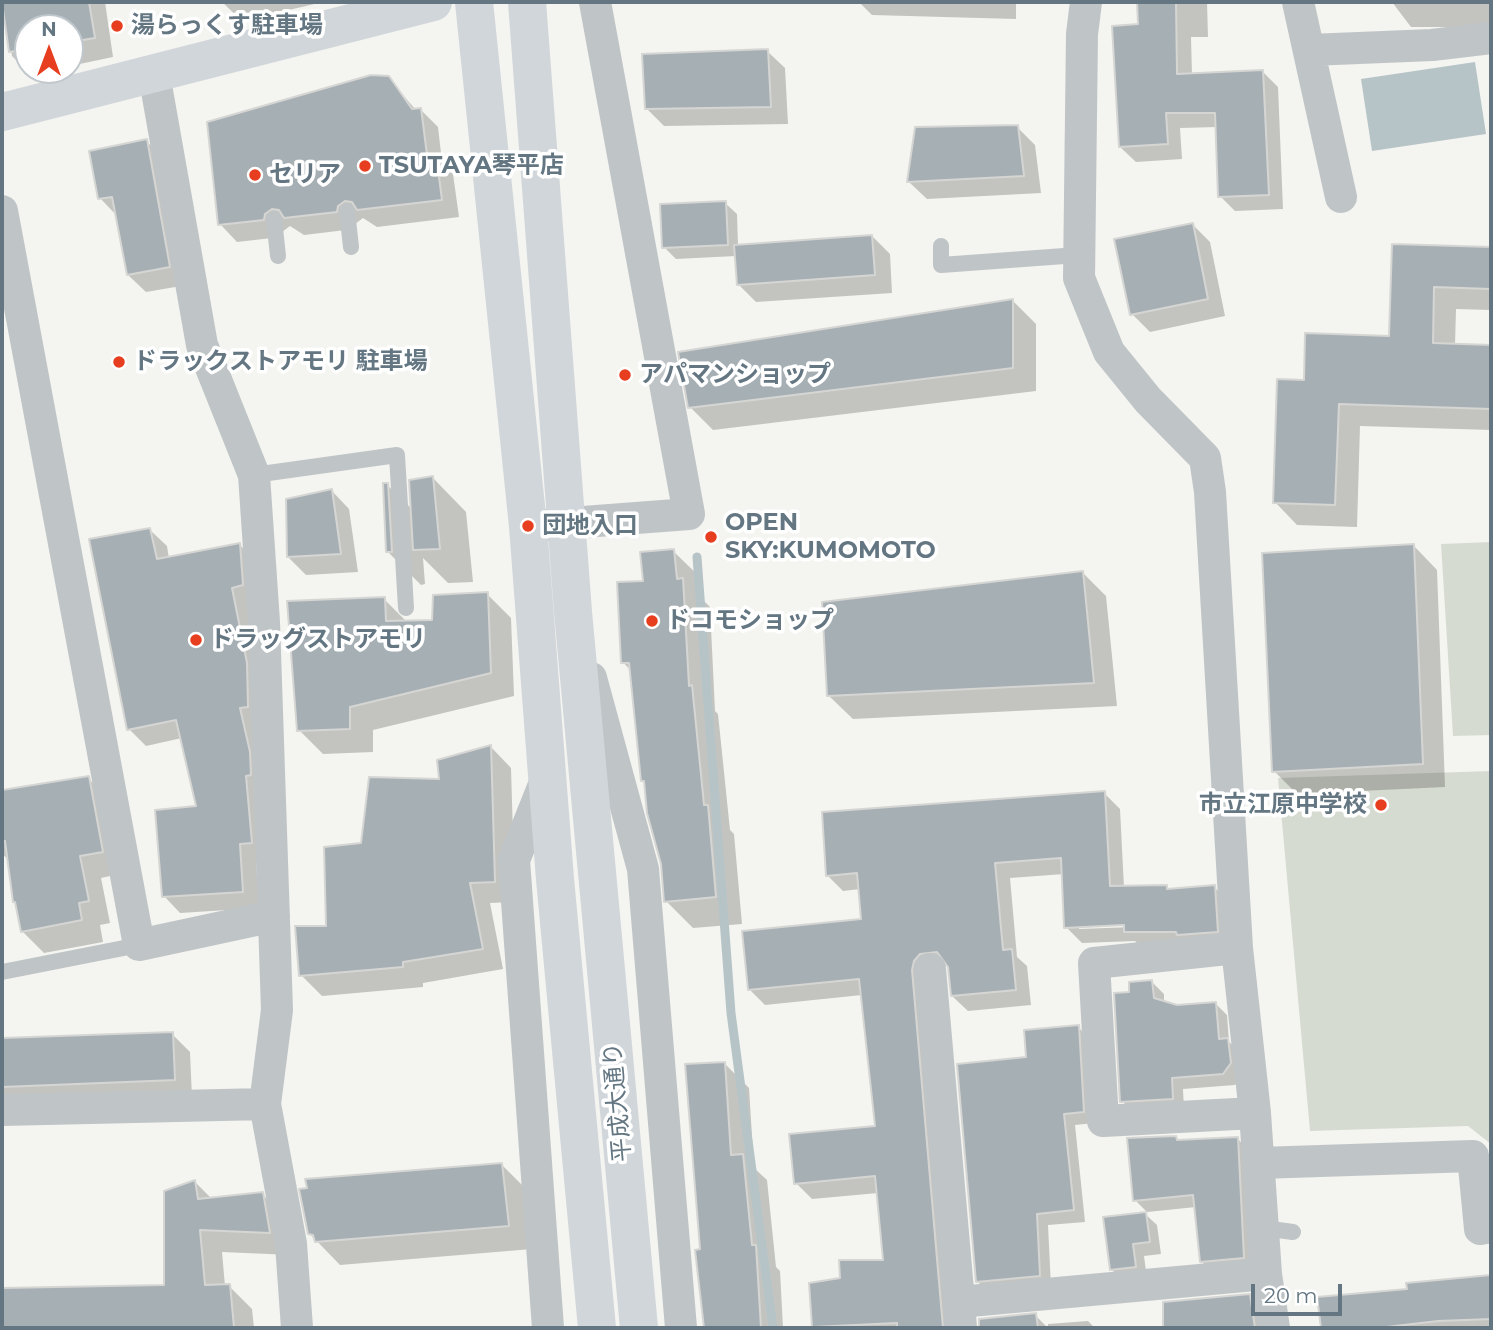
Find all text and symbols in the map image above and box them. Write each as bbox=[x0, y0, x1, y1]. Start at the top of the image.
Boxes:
place label: 湯らっくす駐車場 bbox=[131, 12, 323, 40]
north arrow bbox=[14, 14, 84, 84]
text: N bbox=[41, 18, 57, 41]
marker: 湯らっくす駐車場 bbox=[109, 18, 125, 34]
place label: TSUTAYA琴平店 bbox=[379, 152, 564, 180]
marker: TSUTAYA琴平店 bbox=[357, 158, 373, 174]
place label: セリア bbox=[269, 161, 341, 189]
marker: セリア bbox=[247, 167, 263, 183]
place label: ドラックストアモリ 駐車場 bbox=[133, 348, 428, 376]
marker: ドラックストアモリ 駐車場 bbox=[111, 354, 127, 370]
place label: アパマンショップ bbox=[639, 361, 831, 389]
marker: アパマンショップ bbox=[617, 367, 633, 383]
place label: OPEN SKY:KUMOMOTO bbox=[725, 509, 936, 565]
place label: 団地入口 bbox=[542, 512, 638, 540]
marker: 団地入口 bbox=[520, 518, 536, 534]
marker: OPEN SKY:KUMOMOTO bbox=[703, 529, 719, 545]
place label: ドコモショップ bbox=[666, 607, 834, 635]
marker: ドコモショップ bbox=[644, 613, 660, 629]
place label: ドラッグストアモリ bbox=[210, 626, 426, 654]
marker: ドラッグストアモリ bbox=[188, 632, 204, 648]
place label: 市立江原中学校 bbox=[1199, 791, 1367, 819]
marker: 市立江原中学校 bbox=[1373, 797, 1389, 813]
street label: 平成大通り bbox=[598, 1041, 638, 1163]
scale bar bbox=[1255, 1270, 1346, 1314]
text: 20 m bbox=[1264, 1283, 1318, 1308]

